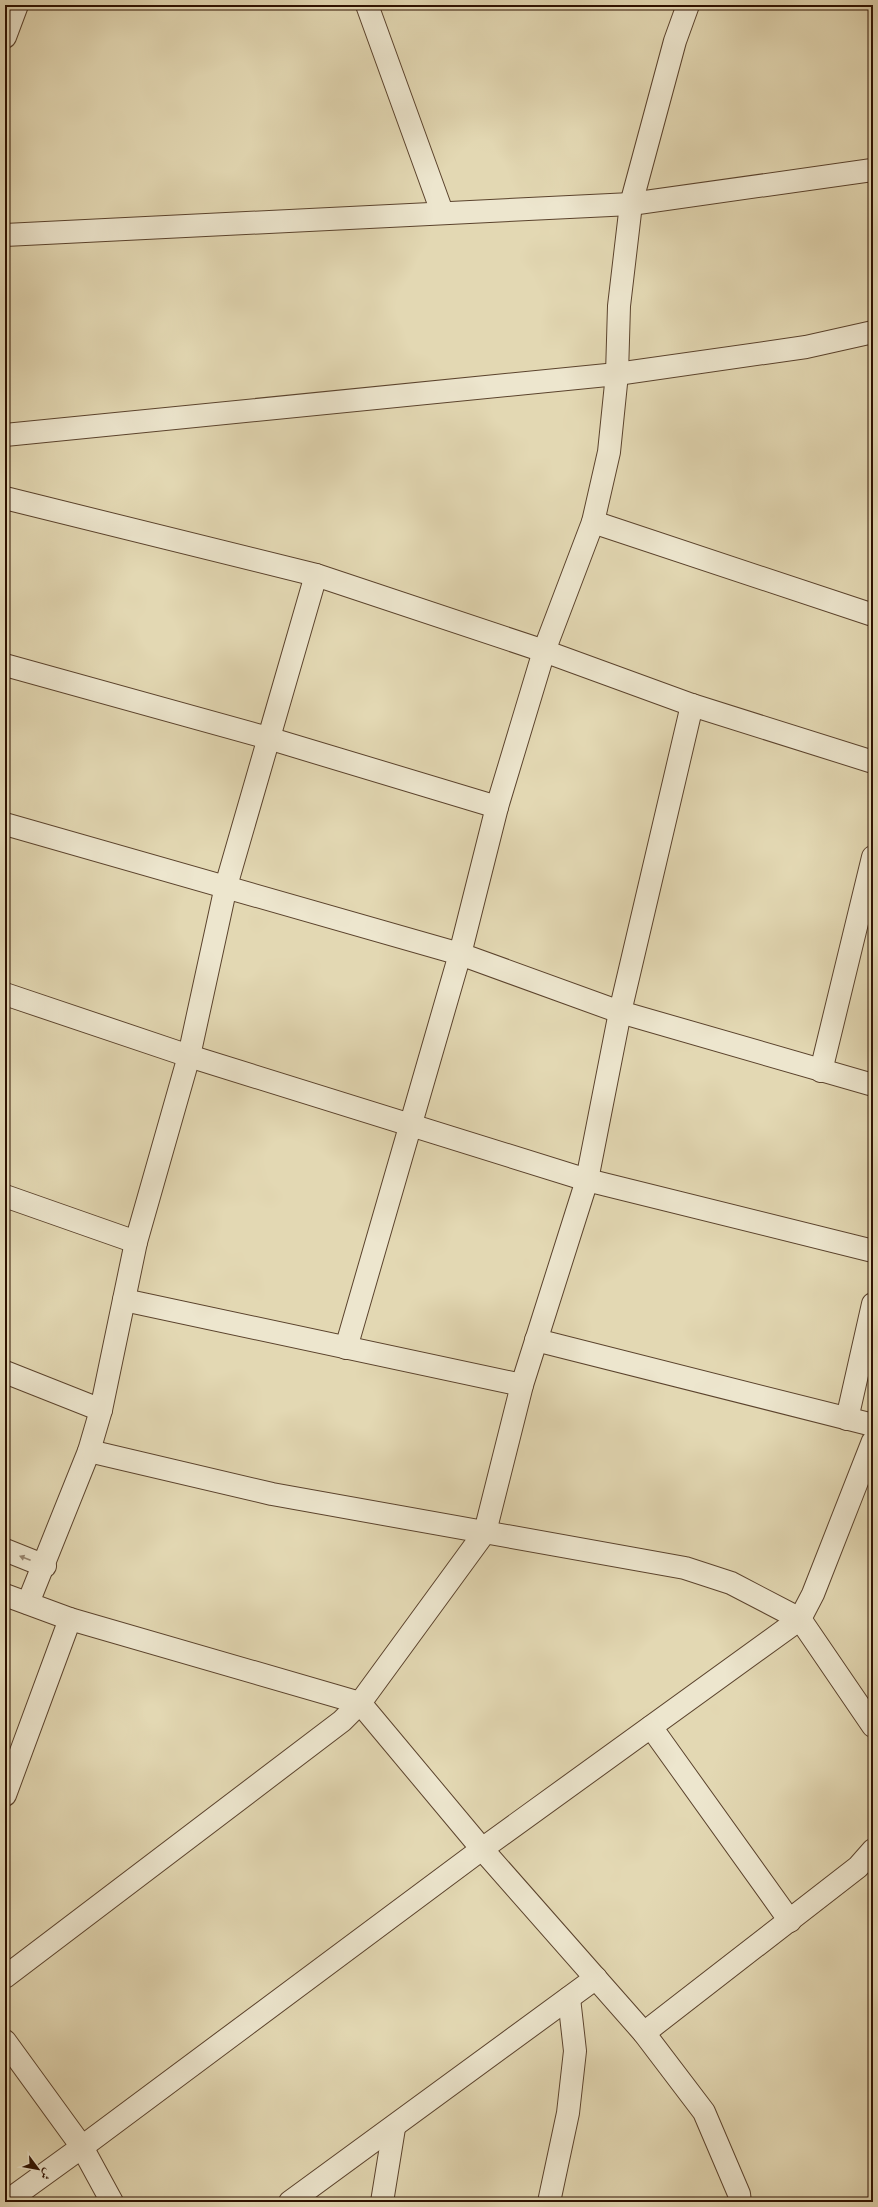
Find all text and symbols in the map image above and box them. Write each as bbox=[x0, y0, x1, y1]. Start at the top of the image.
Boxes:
one-way arrow bbox=[18, 1555, 30, 1561]
north arrow bbox=[18, 2149, 58, 2189]
text: ش bbox=[38, 2166, 55, 2183]

